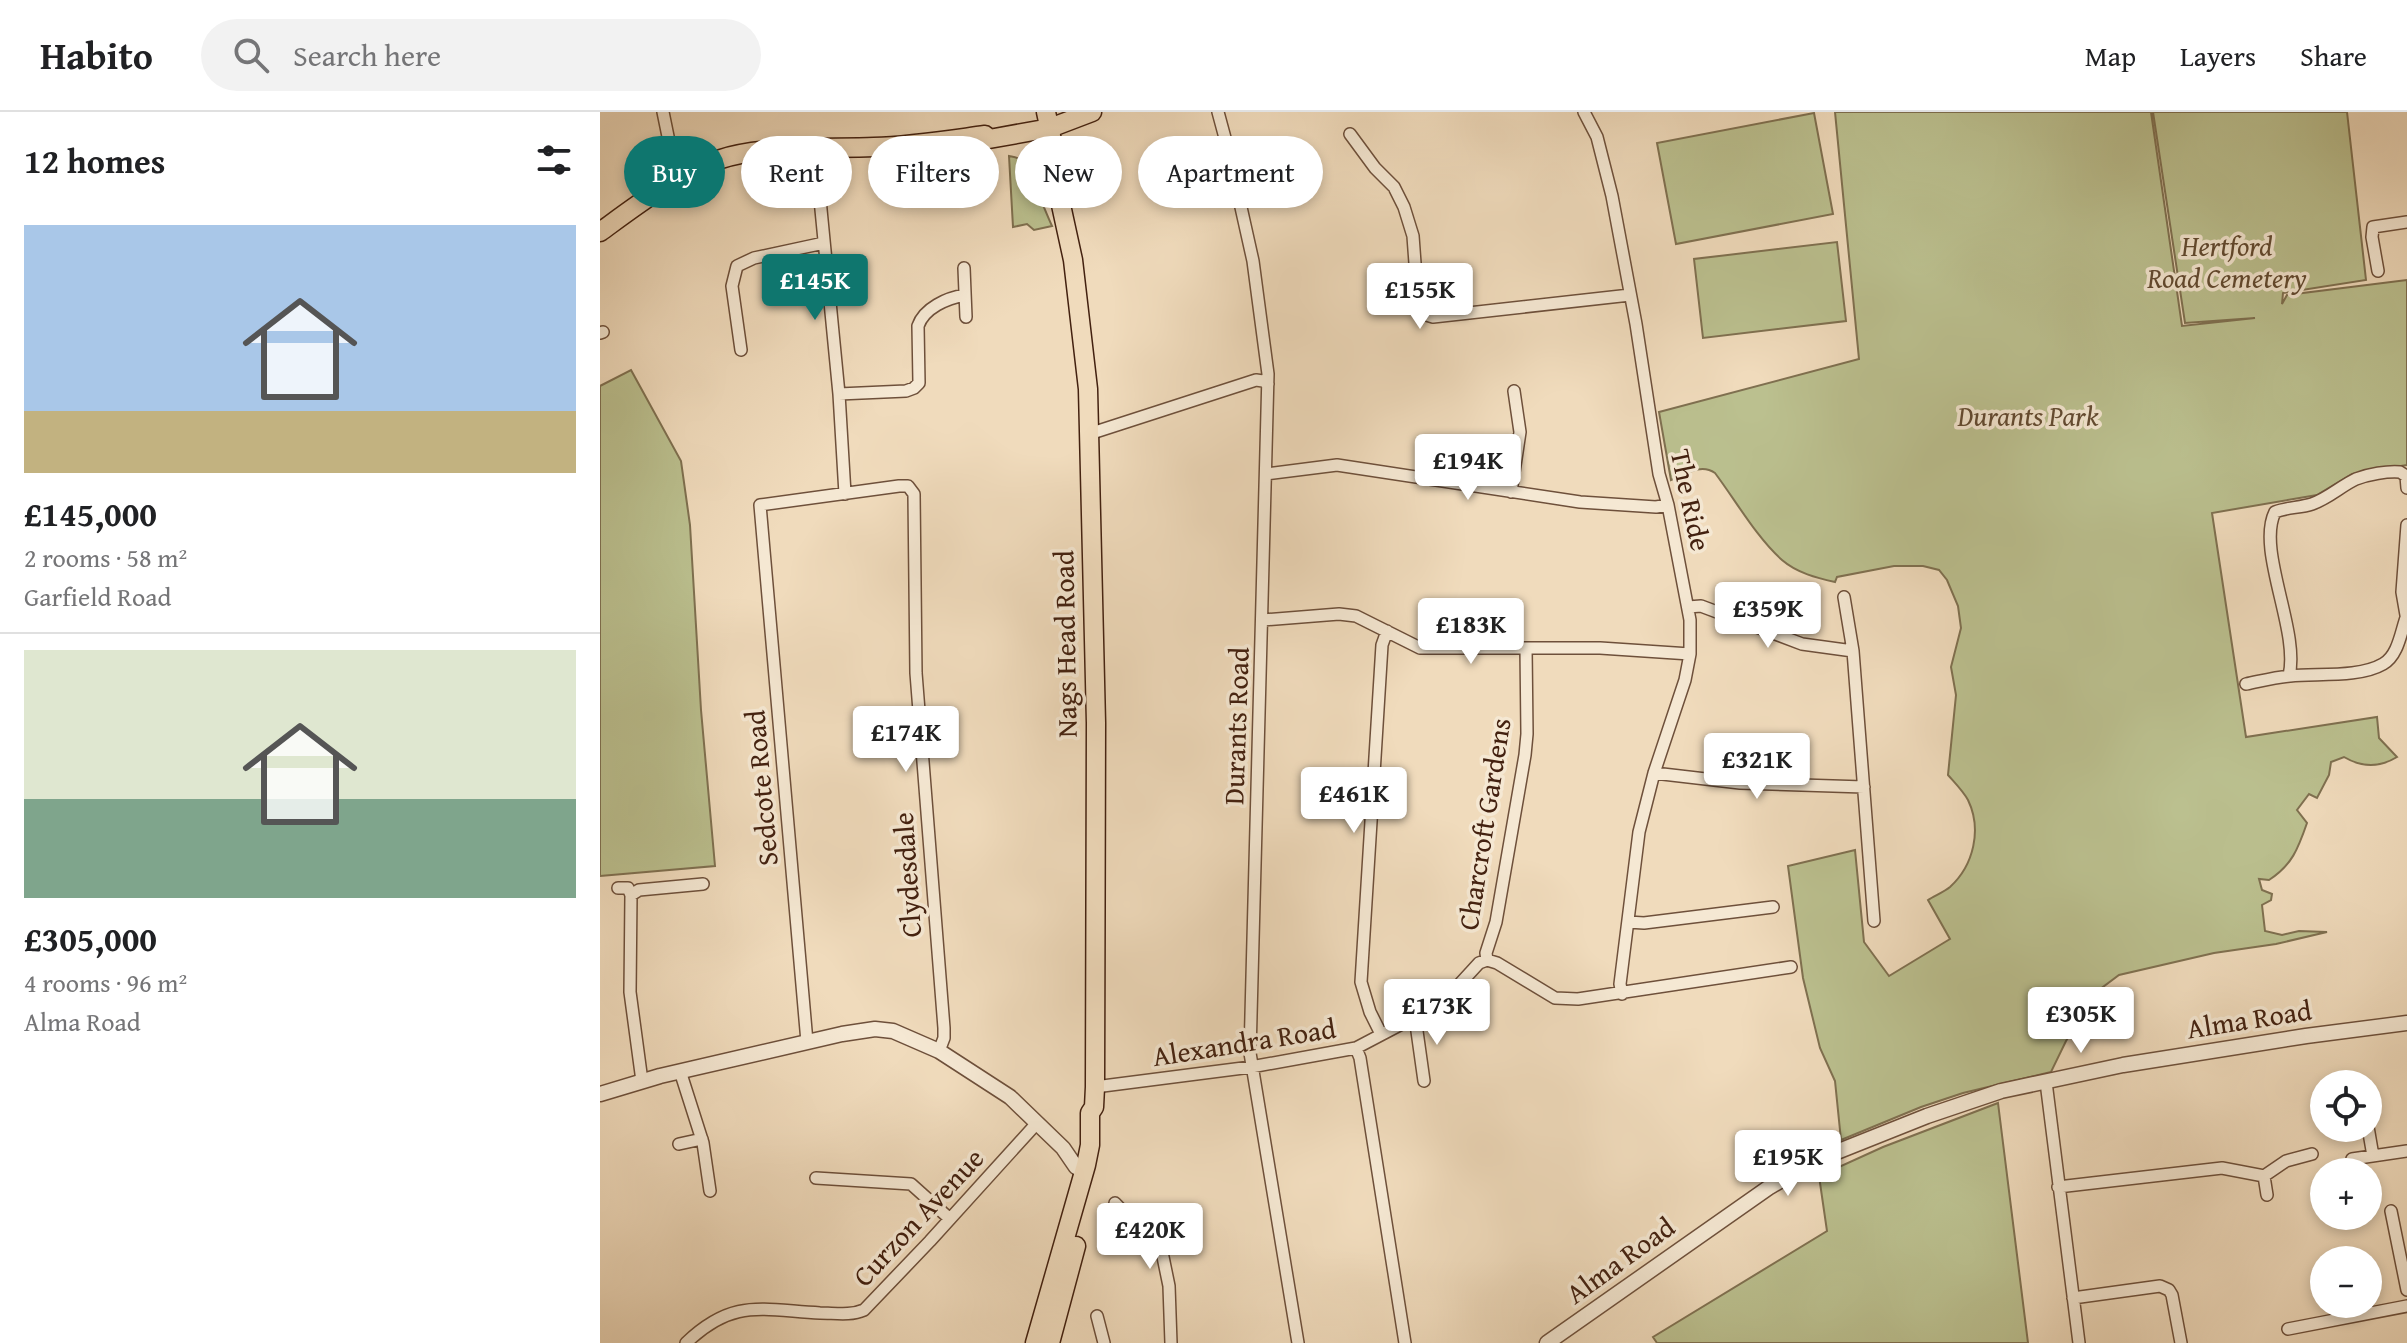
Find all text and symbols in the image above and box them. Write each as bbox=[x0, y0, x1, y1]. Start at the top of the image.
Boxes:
search box bbox=[201, 19, 761, 91]
text: Habito bbox=[40, 27, 153, 83]
icon: search bbox=[229, 33, 273, 77]
text: Search here bbox=[293, 33, 441, 77]
text: Map bbox=[2085, 35, 2136, 76]
text: Layers bbox=[2180, 35, 2256, 76]
text: Share bbox=[2300, 35, 2367, 76]
text: 12 homes bbox=[24, 136, 165, 185]
chip: Buy bbox=[624, 136, 725, 208]
chip: Rent bbox=[741, 136, 852, 208]
chip: Filters bbox=[868, 136, 999, 208]
chip: New bbox=[1015, 136, 1122, 208]
chip: Apartment bbox=[1138, 136, 1323, 208]
icon: filters bbox=[532, 138, 576, 182]
park label: Hertford Road Cemetery bbox=[2146, 225, 2307, 298]
pin: £145K bbox=[759, 254, 871, 322]
text: £145K bbox=[780, 260, 850, 299]
pin: £155K bbox=[1364, 263, 1476, 331]
text: £155K bbox=[1385, 269, 1455, 308]
icon: home bbox=[228, 277, 372, 421]
park label: Durants Park bbox=[1957, 395, 2099, 436]
pin: £194K bbox=[1412, 434, 1524, 502]
text: £194K bbox=[1433, 440, 1503, 479]
street label: The Ride bbox=[1661, 445, 1722, 554]
text: £145,000 bbox=[24, 489, 157, 538]
text: 2 rooms · 58 m² bbox=[24, 538, 187, 577]
street label: Nags Head Road bbox=[1042, 550, 1087, 738]
text: Garfield Road bbox=[24, 577, 171, 616]
pin: £359K bbox=[1712, 582, 1824, 650]
text: £359K bbox=[1733, 588, 1803, 627]
pin: £183K bbox=[1415, 598, 1527, 666]
text: £183K bbox=[1436, 604, 1506, 643]
street label: Durants Road bbox=[1212, 646, 1259, 806]
icon: home bbox=[228, 702, 372, 846]
pin: £174K bbox=[850, 706, 962, 774]
street label: Sedcote Road bbox=[733, 708, 788, 868]
text: £174K bbox=[871, 712, 941, 751]
street label: Charcroft Gardens bbox=[1447, 715, 1520, 933]
pin: £321K bbox=[1701, 733, 1813, 801]
text: £321K bbox=[1722, 739, 1792, 778]
pin: £461K bbox=[1298, 767, 1410, 835]
text: £461K bbox=[1319, 773, 1389, 812]
street label: Clydesdale bbox=[882, 811, 931, 939]
text: £305,000 bbox=[24, 914, 157, 963]
text: 4 rooms · 96 m² bbox=[24, 963, 187, 1002]
pin: £173K bbox=[1381, 979, 1493, 1047]
text: £173K bbox=[1402, 985, 1472, 1024]
pin: £305K bbox=[2025, 987, 2137, 1055]
street label: Alma Road bbox=[2184, 988, 2314, 1049]
text: £305K bbox=[2046, 993, 2116, 1032]
text: Alma Road bbox=[24, 1002, 141, 1041]
street label: Alexandra Road bbox=[1149, 1007, 1339, 1076]
map controls bbox=[2310, 1070, 2382, 1318]
button: locate bbox=[2310, 1070, 2382, 1142]
pin: £195K bbox=[1732, 1130, 1844, 1198]
text: £195K bbox=[1753, 1136, 1823, 1175]
street label: Curzon Avenue bbox=[842, 1138, 993, 1295]
button: + bbox=[2310, 1158, 2382, 1230]
pin: £420K bbox=[1094, 1203, 1206, 1271]
street label: Alma Road bbox=[1557, 1206, 1683, 1313]
text: £420K bbox=[1115, 1209, 1185, 1248]
button: − bbox=[2310, 1246, 2382, 1318]

